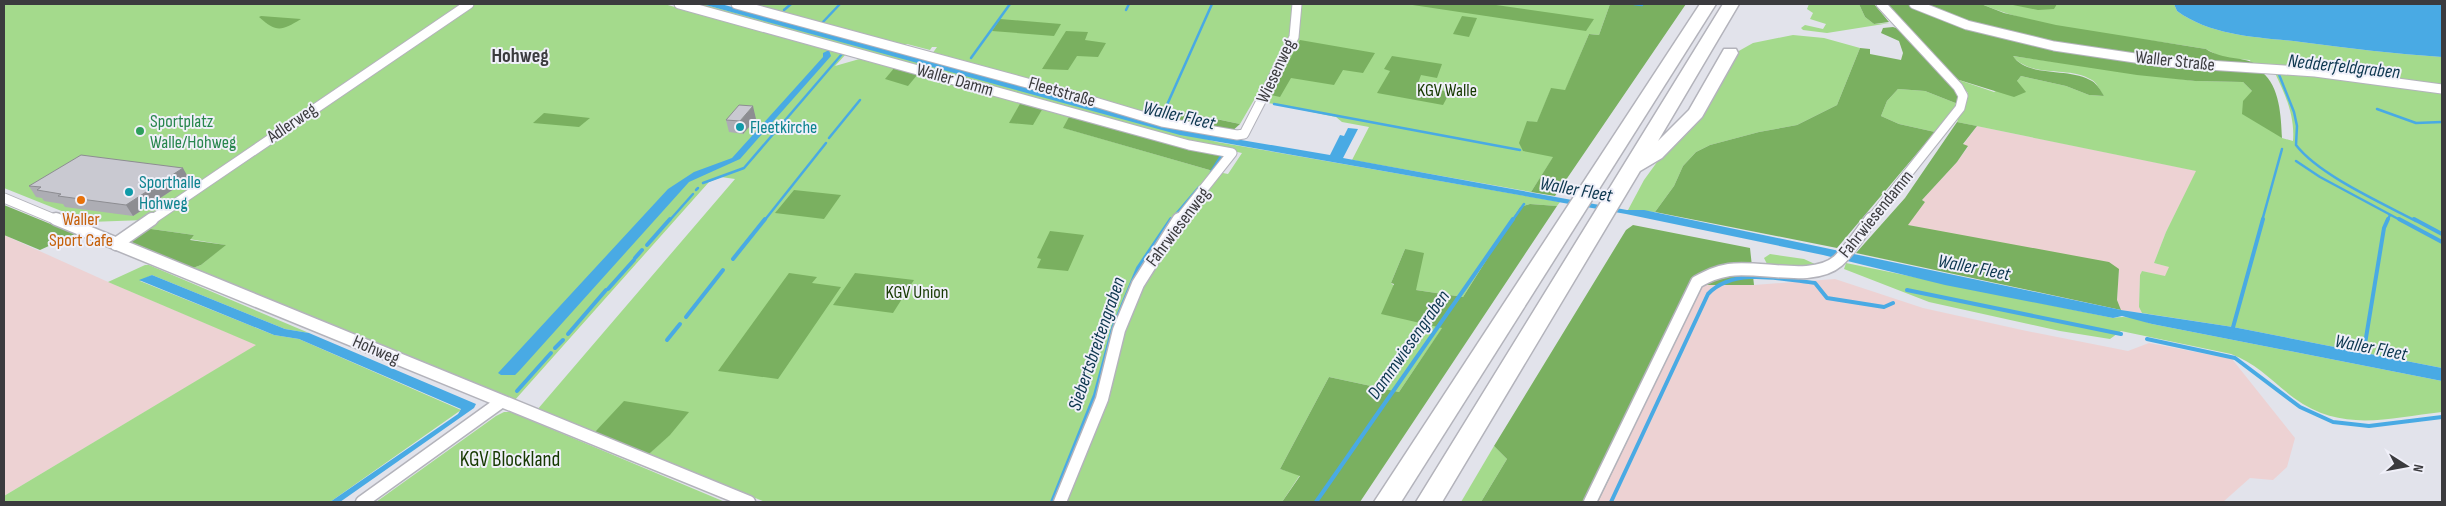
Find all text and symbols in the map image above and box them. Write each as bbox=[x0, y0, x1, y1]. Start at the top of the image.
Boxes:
street label: Wiesenweg bbox=[1252, 36, 1300, 106]
district label: Hohweg bbox=[491, 44, 549, 68]
street label: Waller Straße bbox=[2134, 46, 2216, 76]
water label: Nedderfeldgraben bbox=[2287, 50, 2401, 84]
street label: Waller Damm bbox=[914, 59, 996, 101]
street label: Fleetstraße bbox=[1026, 72, 1098, 112]
park label: KGV Walle bbox=[1417, 80, 1477, 101]
water label: Waller Fleet bbox=[1141, 97, 1219, 136]
street label: Adlerweg bbox=[262, 99, 321, 148]
place label: Sportplatz Walle/Hohweg bbox=[150, 111, 236, 153]
place label: Fleetkirche bbox=[750, 117, 817, 138]
marker: Fleetkirche bbox=[734, 121, 746, 133]
marker: Sportplatz Walle/Hohweg bbox=[134, 125, 146, 137]
street label: Fahrwiesendamm bbox=[1834, 166, 1918, 262]
place label: Sporthalle Hohweg bbox=[139, 172, 201, 214]
water label: Waller Fleet bbox=[1538, 172, 1615, 208]
street label: Fahrwiesenweg bbox=[1142, 184, 1214, 270]
marker: Sporthalle Hohweg bbox=[123, 186, 135, 198]
marker: Waller Sport Cafe bbox=[75, 194, 87, 206]
place label: Waller Sport Cafe bbox=[49, 209, 113, 251]
water label: Waller Fleet bbox=[1936, 250, 2013, 287]
water label: Siebertsbreitengraben bbox=[1063, 274, 1131, 414]
park label: KGV Union bbox=[886, 282, 948, 303]
water label: Dammwiesengraben bbox=[1363, 286, 1455, 404]
water label: Waller Fleet bbox=[2333, 330, 2410, 367]
street label: Hohweg bbox=[349, 331, 403, 369]
north arrow bbox=[2381, 441, 2431, 491]
park label: KGV Blockland bbox=[460, 447, 560, 472]
text: N bbox=[2409, 463, 2427, 474]

